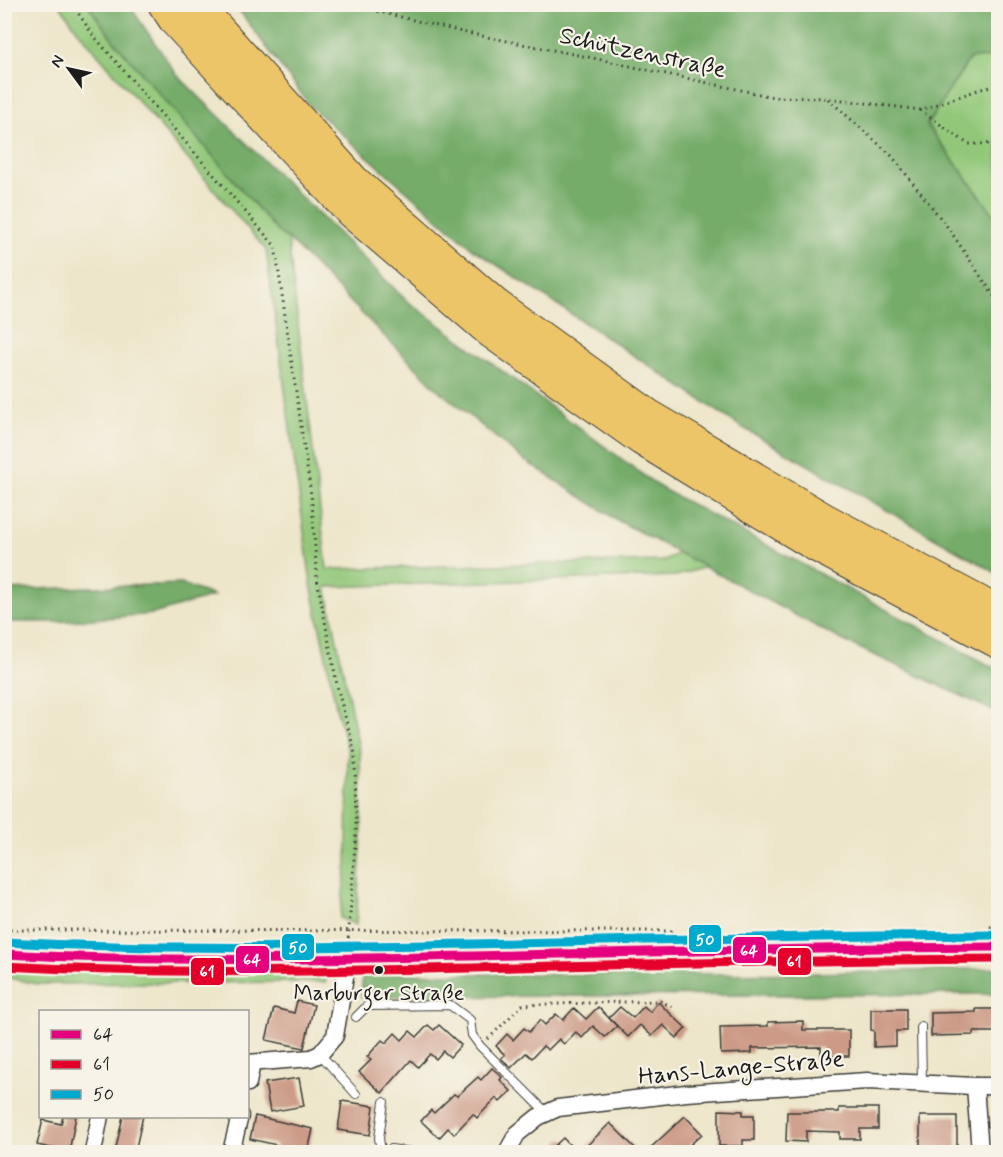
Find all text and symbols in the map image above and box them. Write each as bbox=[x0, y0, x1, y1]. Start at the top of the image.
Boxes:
street label: Schützenstraße bbox=[557, 21, 729, 86]
north arrow bbox=[39, 39, 99, 99]
text: N bbox=[46, 51, 69, 72]
line badge: 50 bbox=[688, 924, 722, 953]
text: 50 bbox=[696, 930, 714, 951]
line badge: 50 bbox=[281, 933, 315, 961]
line badge: 64 bbox=[732, 936, 767, 964]
text: 50 bbox=[289, 938, 307, 959]
text: 64 bbox=[740, 941, 758, 962]
line badge: 64 bbox=[235, 945, 270, 974]
line badge: 61 bbox=[777, 947, 812, 976]
text: 64 bbox=[243, 950, 261, 971]
text: 61 bbox=[786, 952, 802, 973]
line badge: 61 bbox=[190, 957, 225, 986]
text: 61 bbox=[199, 962, 215, 983]
marker: Marburger Straße bbox=[373, 964, 385, 976]
place label: Marburger Straße bbox=[294, 980, 465, 1011]
legend bbox=[39, 1010, 249, 1118]
text: 64 bbox=[93, 1023, 113, 1047]
street label: Hans-Lange-Straße bbox=[637, 1044, 846, 1095]
text: 61 bbox=[93, 1053, 110, 1077]
text: 50 bbox=[93, 1083, 114, 1107]

